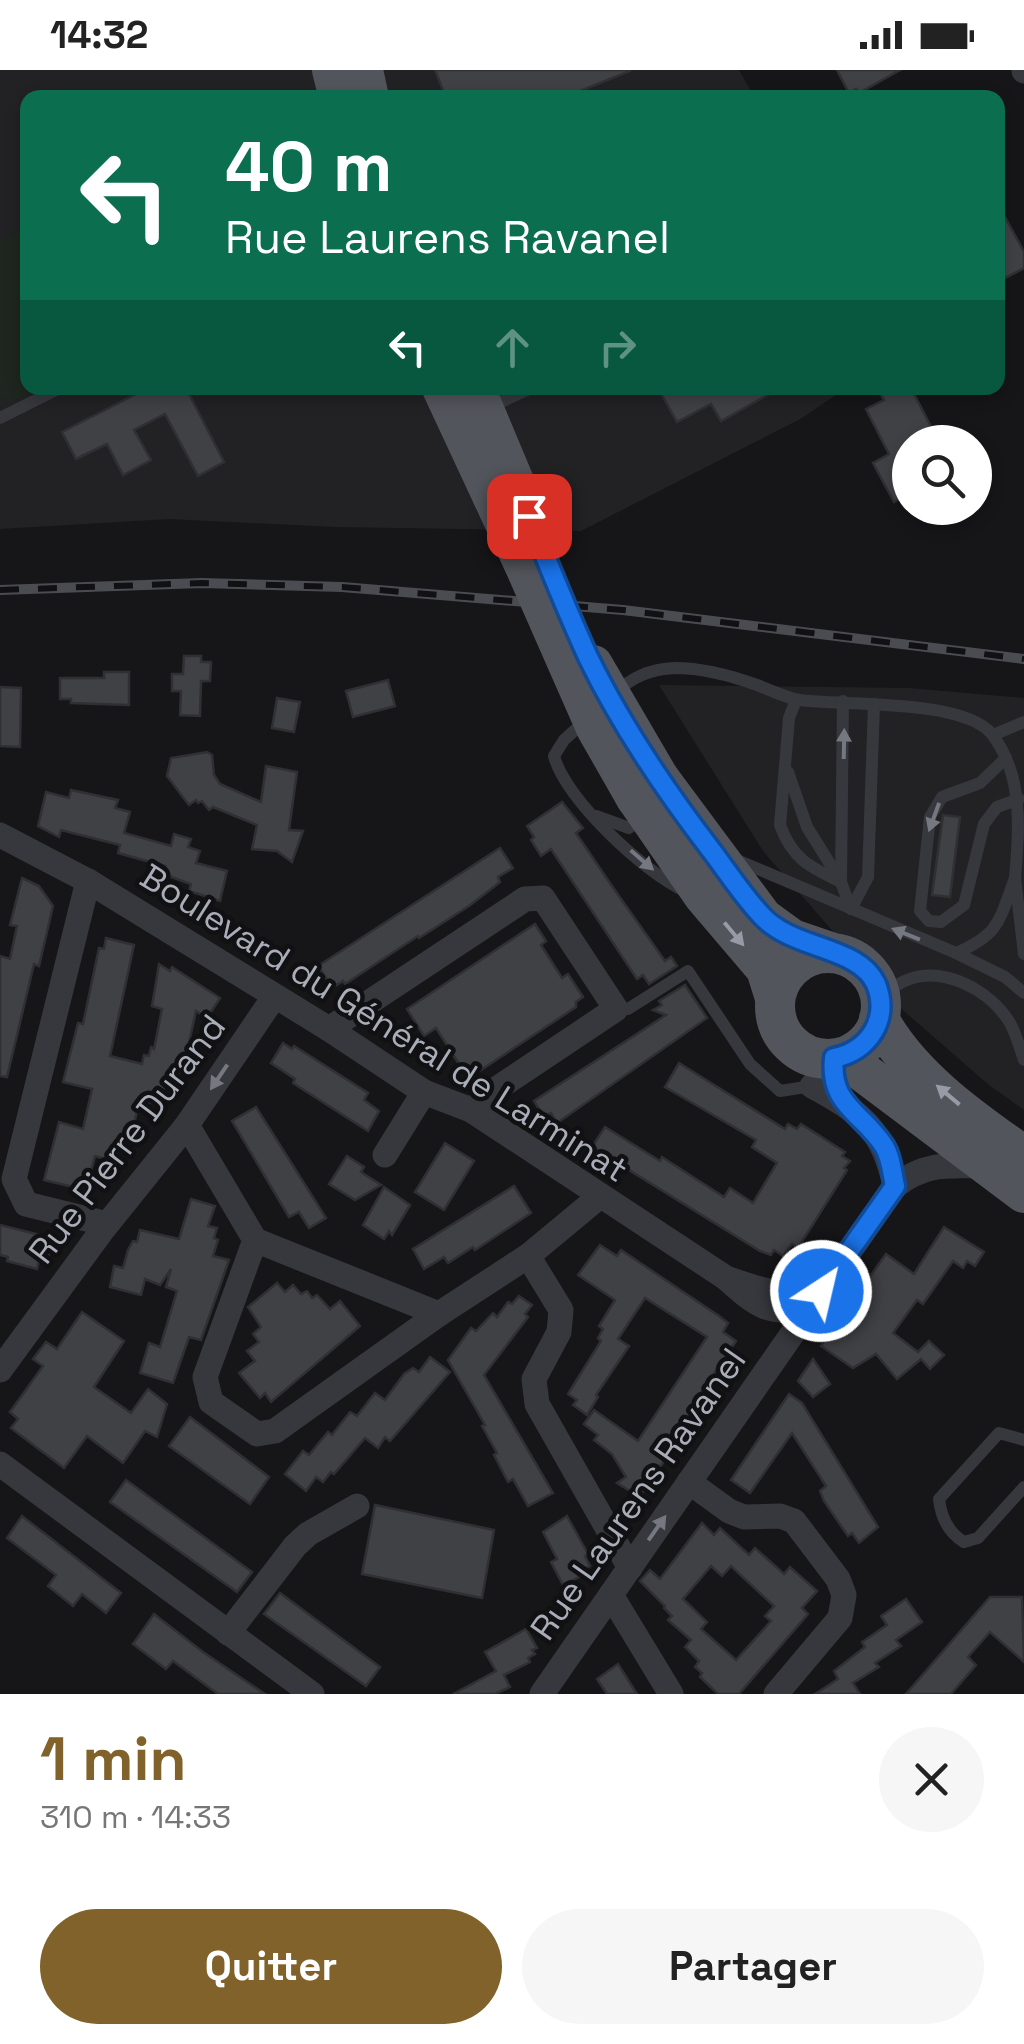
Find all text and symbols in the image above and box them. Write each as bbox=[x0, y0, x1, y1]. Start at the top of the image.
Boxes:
text: 14:32 bbox=[50, 11, 148, 59]
text: 40 m bbox=[225, 122, 392, 211]
icon: left bbox=[60, 130, 190, 260]
text: Rue Laurens Ravanel bbox=[225, 209, 670, 266]
icon: left bbox=[380, 320, 435, 375]
icon: ahead bbox=[485, 320, 540, 375]
icon: right bbox=[590, 320, 645, 375]
map controls bbox=[892, 425, 992, 525]
button: search bbox=[892, 425, 992, 525]
pin bbox=[487, 474, 572, 559]
icon: arrive bbox=[502, 489, 557, 544]
one-way arrow bbox=[836, 727, 852, 759]
one-way arrow bbox=[926, 802, 941, 832]
one-way arrow bbox=[629, 849, 654, 871]
street label: Boulevard du Général de Larminat bbox=[132, 854, 636, 1192]
one-way arrow bbox=[723, 921, 745, 946]
one-way arrow bbox=[891, 925, 921, 941]
street label: Rue Pierre Durand bbox=[19, 1006, 235, 1272]
one-way arrow bbox=[210, 1064, 229, 1091]
one-way arrow bbox=[935, 1085, 960, 1107]
position arrow bbox=[769, 1239, 873, 1343]
street label: Rue Laurens Ravanel bbox=[521, 1340, 755, 1648]
one-way arrow bbox=[648, 1514, 666, 1541]
text: 1 min bbox=[40, 1721, 187, 1798]
button: close bbox=[879, 1727, 984, 1832]
text: 310 m · 14:33 bbox=[40, 1797, 231, 1837]
button: Quitter bbox=[40, 1909, 502, 2024]
button: Partager bbox=[522, 1909, 984, 2024]

